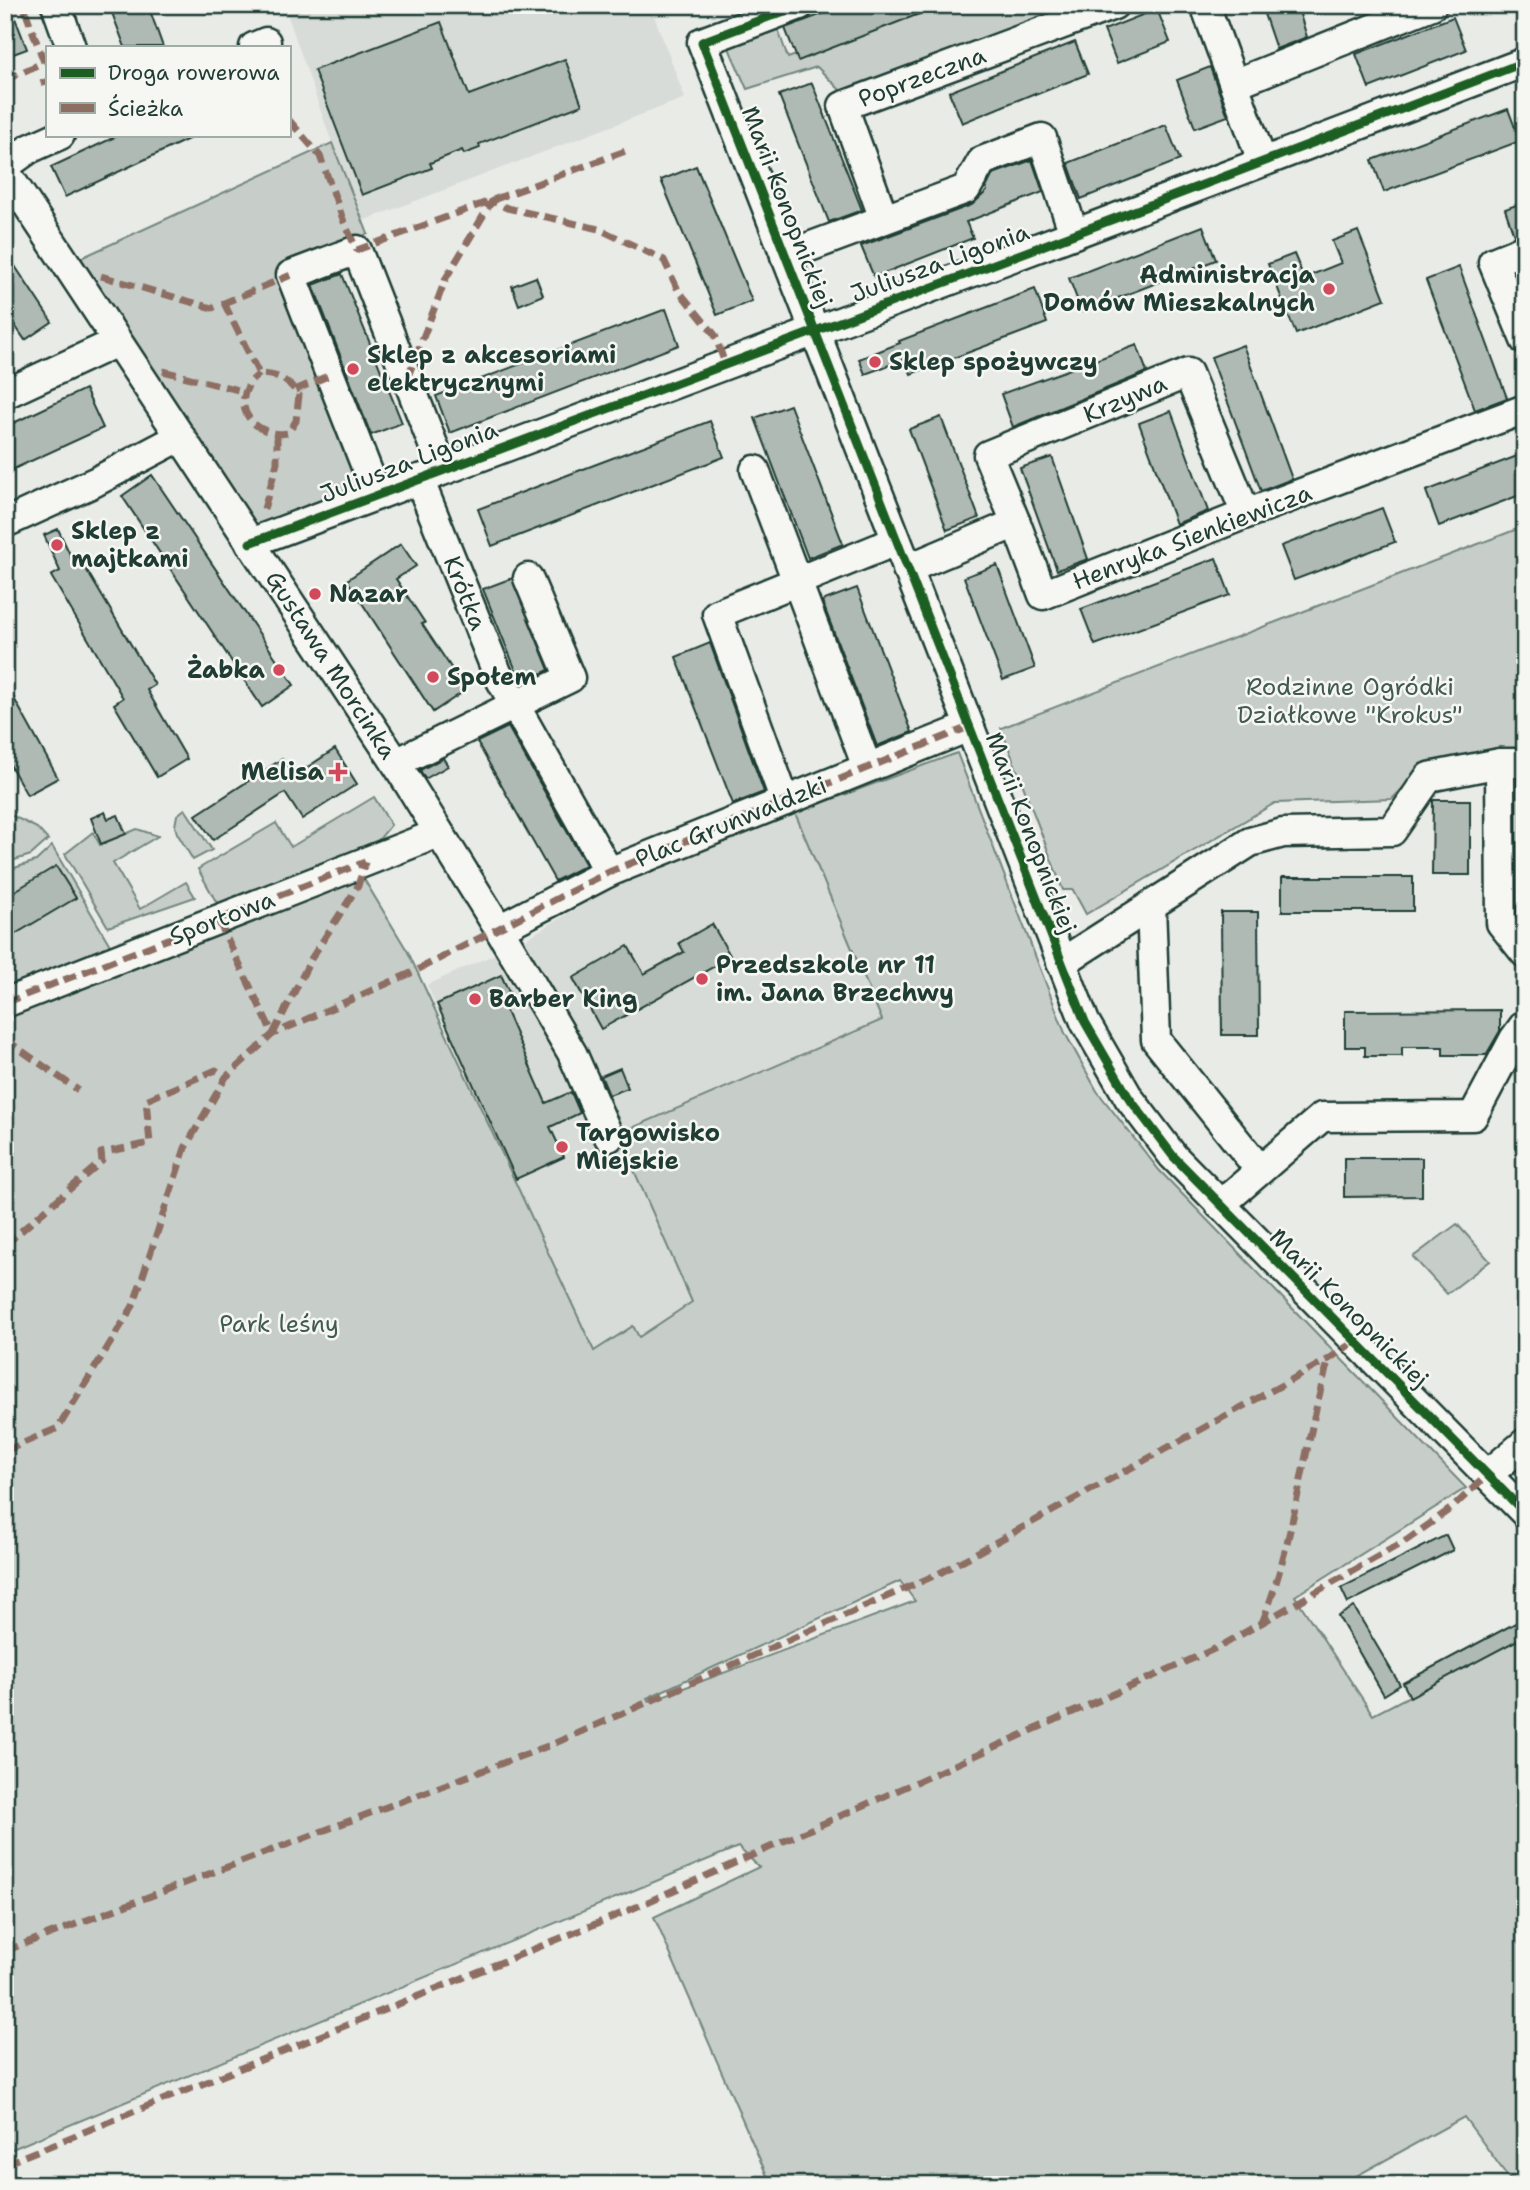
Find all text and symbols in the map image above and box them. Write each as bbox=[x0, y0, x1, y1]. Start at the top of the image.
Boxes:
street label: Poprzeczna bbox=[854, 39, 990, 115]
legend bbox=[46, 46, 290, 136]
text: Droga rowerowa bbox=[108, 59, 280, 87]
text: Ścieżka bbox=[108, 94, 183, 123]
street label: Marii Konopnickiej bbox=[734, 102, 840, 312]
street label: Juliusza Ligonia bbox=[846, 216, 1034, 310]
place label: Administracja Domów Mieszkalnych bbox=[1043, 259, 1316, 319]
marker: Administracja Domów Mieszkalnych bbox=[1321, 281, 1337, 297]
place label: Sklep z akcesoriami elektrycznymi bbox=[367, 339, 616, 399]
place label: Sklep spożywczy bbox=[889, 346, 1098, 378]
marker: Sklep spożywczy bbox=[867, 354, 883, 370]
marker: Sklep z akcesoriami elektrycznymi bbox=[345, 361, 361, 377]
street label: Krzywa bbox=[1078, 367, 1172, 431]
street label: Juliusza Ligonia bbox=[316, 413, 502, 511]
street label: Henryka Sienkiewicza bbox=[1068, 477, 1316, 597]
place label: Sklep z majtkami bbox=[71, 515, 189, 575]
marker: Sklep z majtkami bbox=[49, 537, 65, 553]
street label: Krótka bbox=[436, 551, 494, 635]
street label: Gustawa Morcinka bbox=[258, 565, 404, 765]
place label: Nazar bbox=[329, 578, 408, 610]
marker: Nazar bbox=[307, 586, 323, 602]
place label: Żabka bbox=[187, 654, 266, 686]
place label: Społem bbox=[447, 661, 536, 693]
marker: Żabka bbox=[271, 662, 287, 678]
marker: Społem bbox=[425, 669, 441, 685]
park label: Rodzinne Ogródki Działkowe "Krokus" bbox=[1237, 671, 1463, 731]
street label: Marii Konopnickiej bbox=[978, 728, 1084, 938]
place label: Melisa bbox=[241, 756, 325, 788]
marker: Melisa bbox=[330, 764, 346, 780]
street label: Plac Grunwaldzki bbox=[630, 769, 832, 875]
street label: Sportowa bbox=[165, 883, 279, 953]
place label: Przedszkole nr 11 im. Jana Brzechwy bbox=[716, 949, 954, 1009]
marker: Przedszkole nr 11 im. Jana Brzechwy bbox=[694, 971, 710, 987]
place label: Barber King bbox=[489, 983, 637, 1015]
marker: Barber King bbox=[467, 991, 483, 1007]
place label: Targowisko Miejskie bbox=[576, 1117, 720, 1177]
marker: Targowisko Miejskie bbox=[554, 1139, 570, 1155]
street label: Marii Konopnickiej bbox=[1262, 1221, 1436, 1395]
park label: Park leśny bbox=[219, 1308, 339, 1340]

